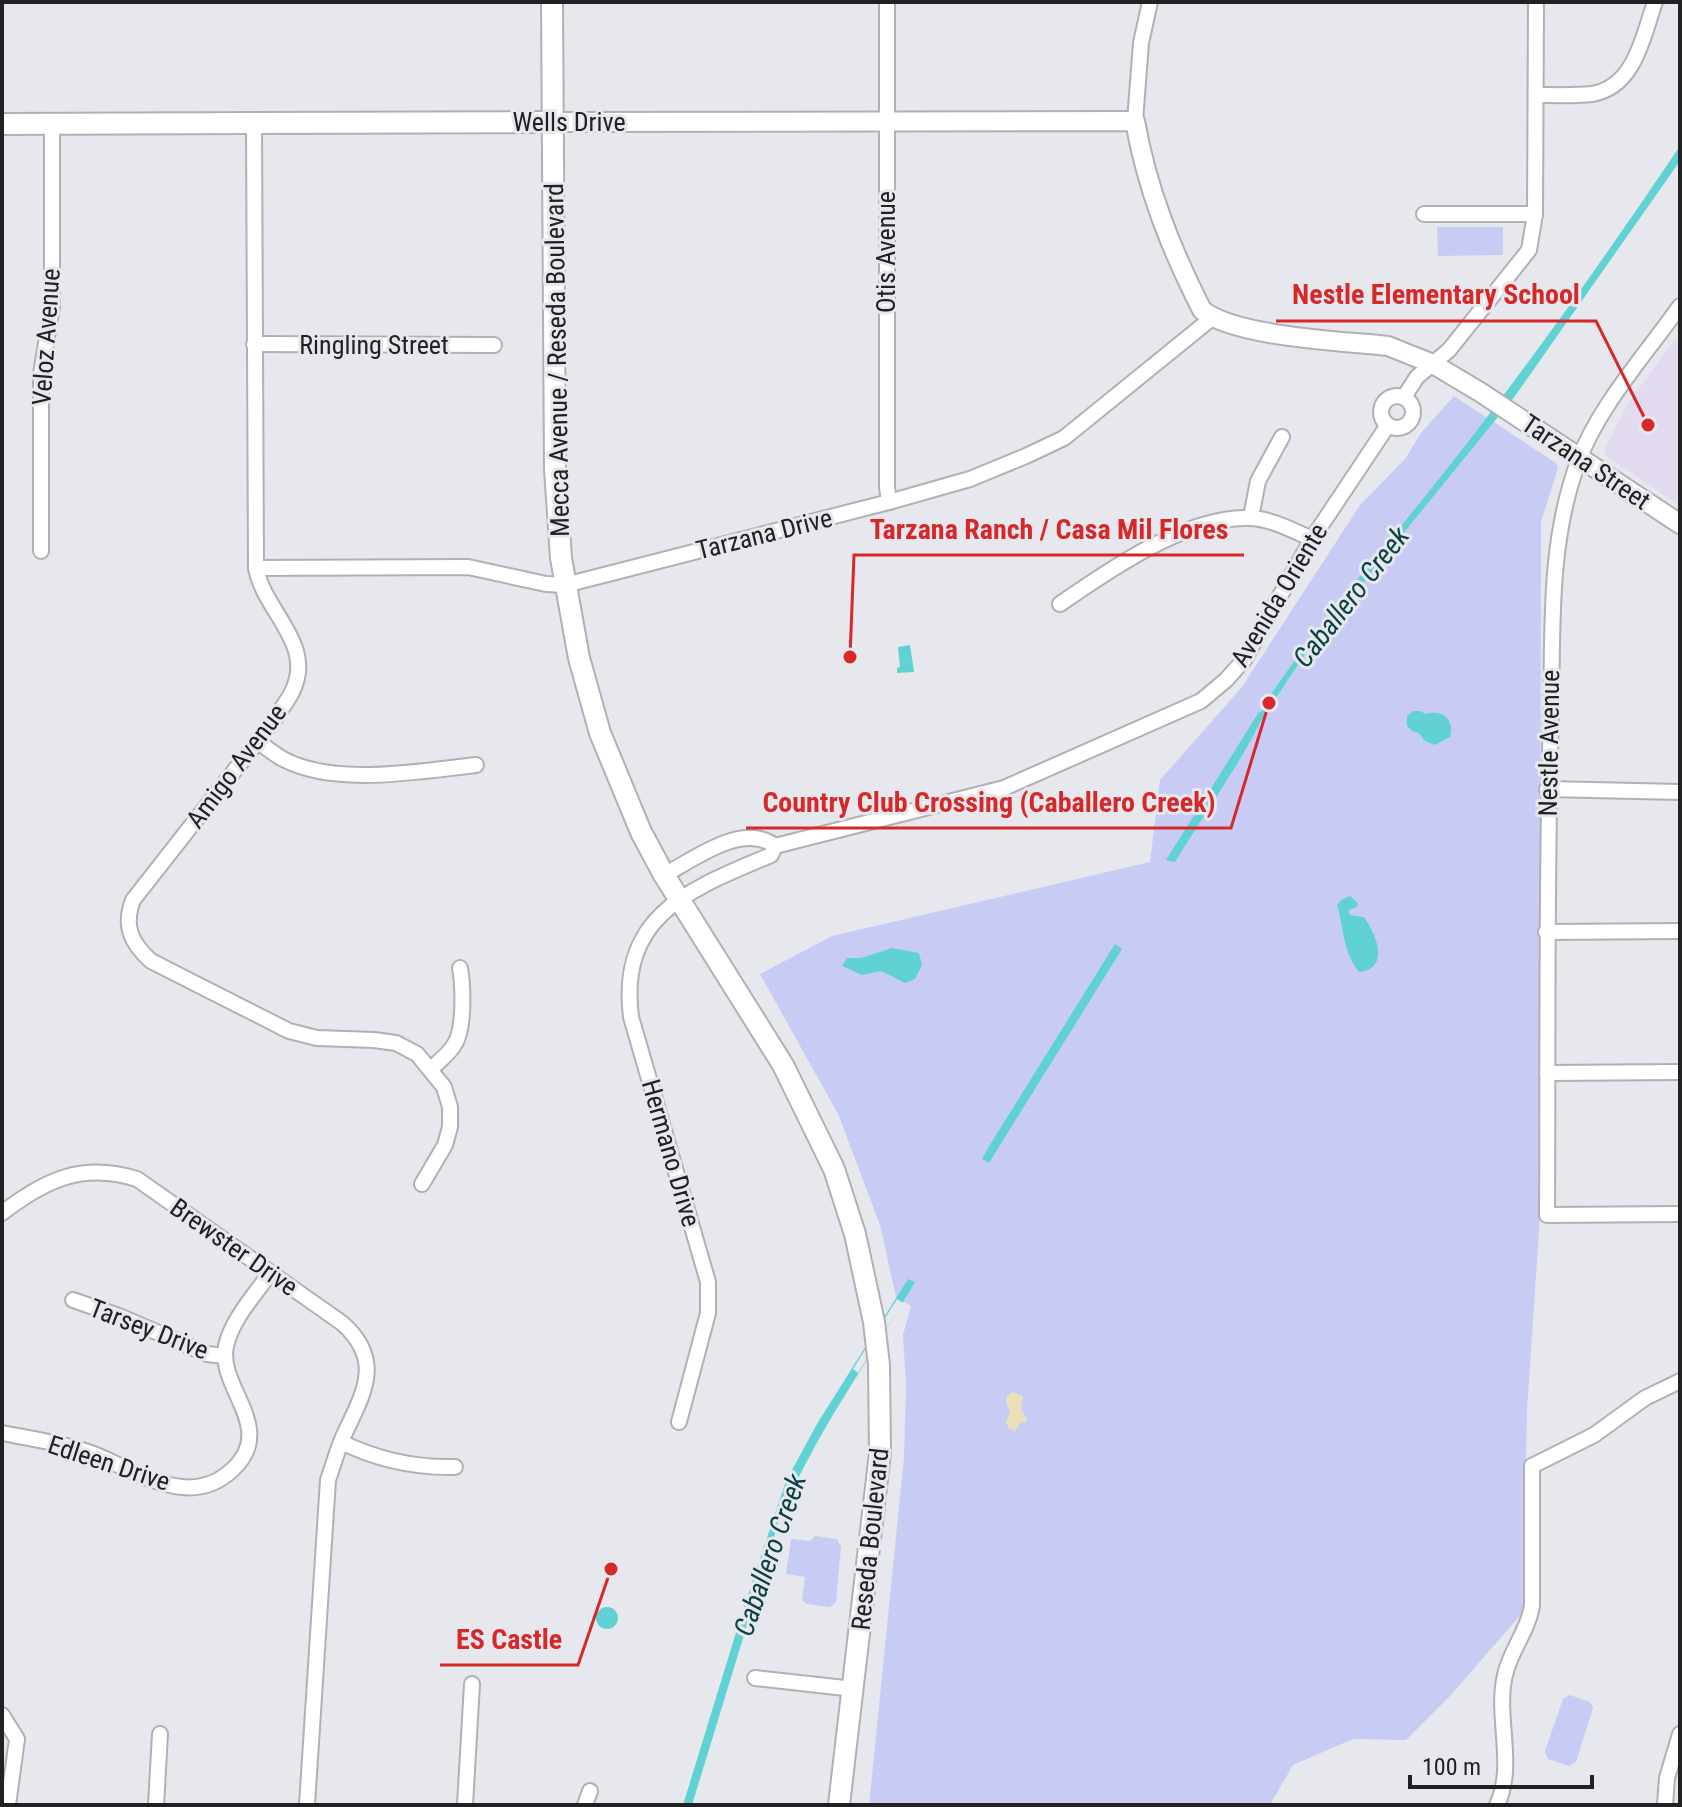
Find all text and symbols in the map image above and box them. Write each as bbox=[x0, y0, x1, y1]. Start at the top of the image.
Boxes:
street label: Wells Drive bbox=[512, 107, 626, 137]
street label: Mecca Avenue / Reseda Boulevard bbox=[539, 183, 575, 537]
street label: Otis Avenue bbox=[871, 191, 901, 313]
street label: Veloz Avenue bbox=[26, 267, 66, 407]
callout: Nestle Elementary School bbox=[1276, 269, 1596, 321]
text: Nestle Elementary School bbox=[1292, 278, 1580, 311]
street label: Ringling Street bbox=[299, 330, 449, 360]
street label: Tarzana Street bbox=[1516, 408, 1656, 516]
street label: Tarzana Drive bbox=[693, 503, 835, 565]
callout: Tarzana Ranch / Casa Mil Flores bbox=[854, 503, 1244, 555]
text: Tarzana Ranch / Casa Mil Flores bbox=[870, 513, 1228, 546]
street label: Avenida Oriente bbox=[1225, 518, 1333, 672]
water label: Caballero Creek bbox=[1286, 520, 1417, 674]
street label: Nestle Avenue bbox=[1533, 669, 1565, 817]
street label: Amigo Avenue bbox=[180, 698, 292, 834]
callout: Country Club Crossing (Caballero Creek) bbox=[746, 776, 1231, 828]
text: Country Club Crossing (Caballero Creek) bbox=[762, 786, 1216, 819]
street label: Hermano Drive bbox=[636, 1076, 706, 1230]
street label: Brewster Drive bbox=[165, 1192, 303, 1302]
street label: Tarsey Drive bbox=[85, 1293, 213, 1365]
street label: Edleen Drive bbox=[44, 1429, 174, 1497]
street label: Reseda Boulevard bbox=[846, 1446, 894, 1632]
water label: Caballero Creek bbox=[727, 1469, 813, 1640]
callout: ES Castle bbox=[440, 1613, 578, 1665]
text: ES Castle bbox=[456, 1623, 562, 1656]
scale bar bbox=[1410, 1739, 1592, 1789]
text: 100 m bbox=[1422, 1753, 1481, 1781]

